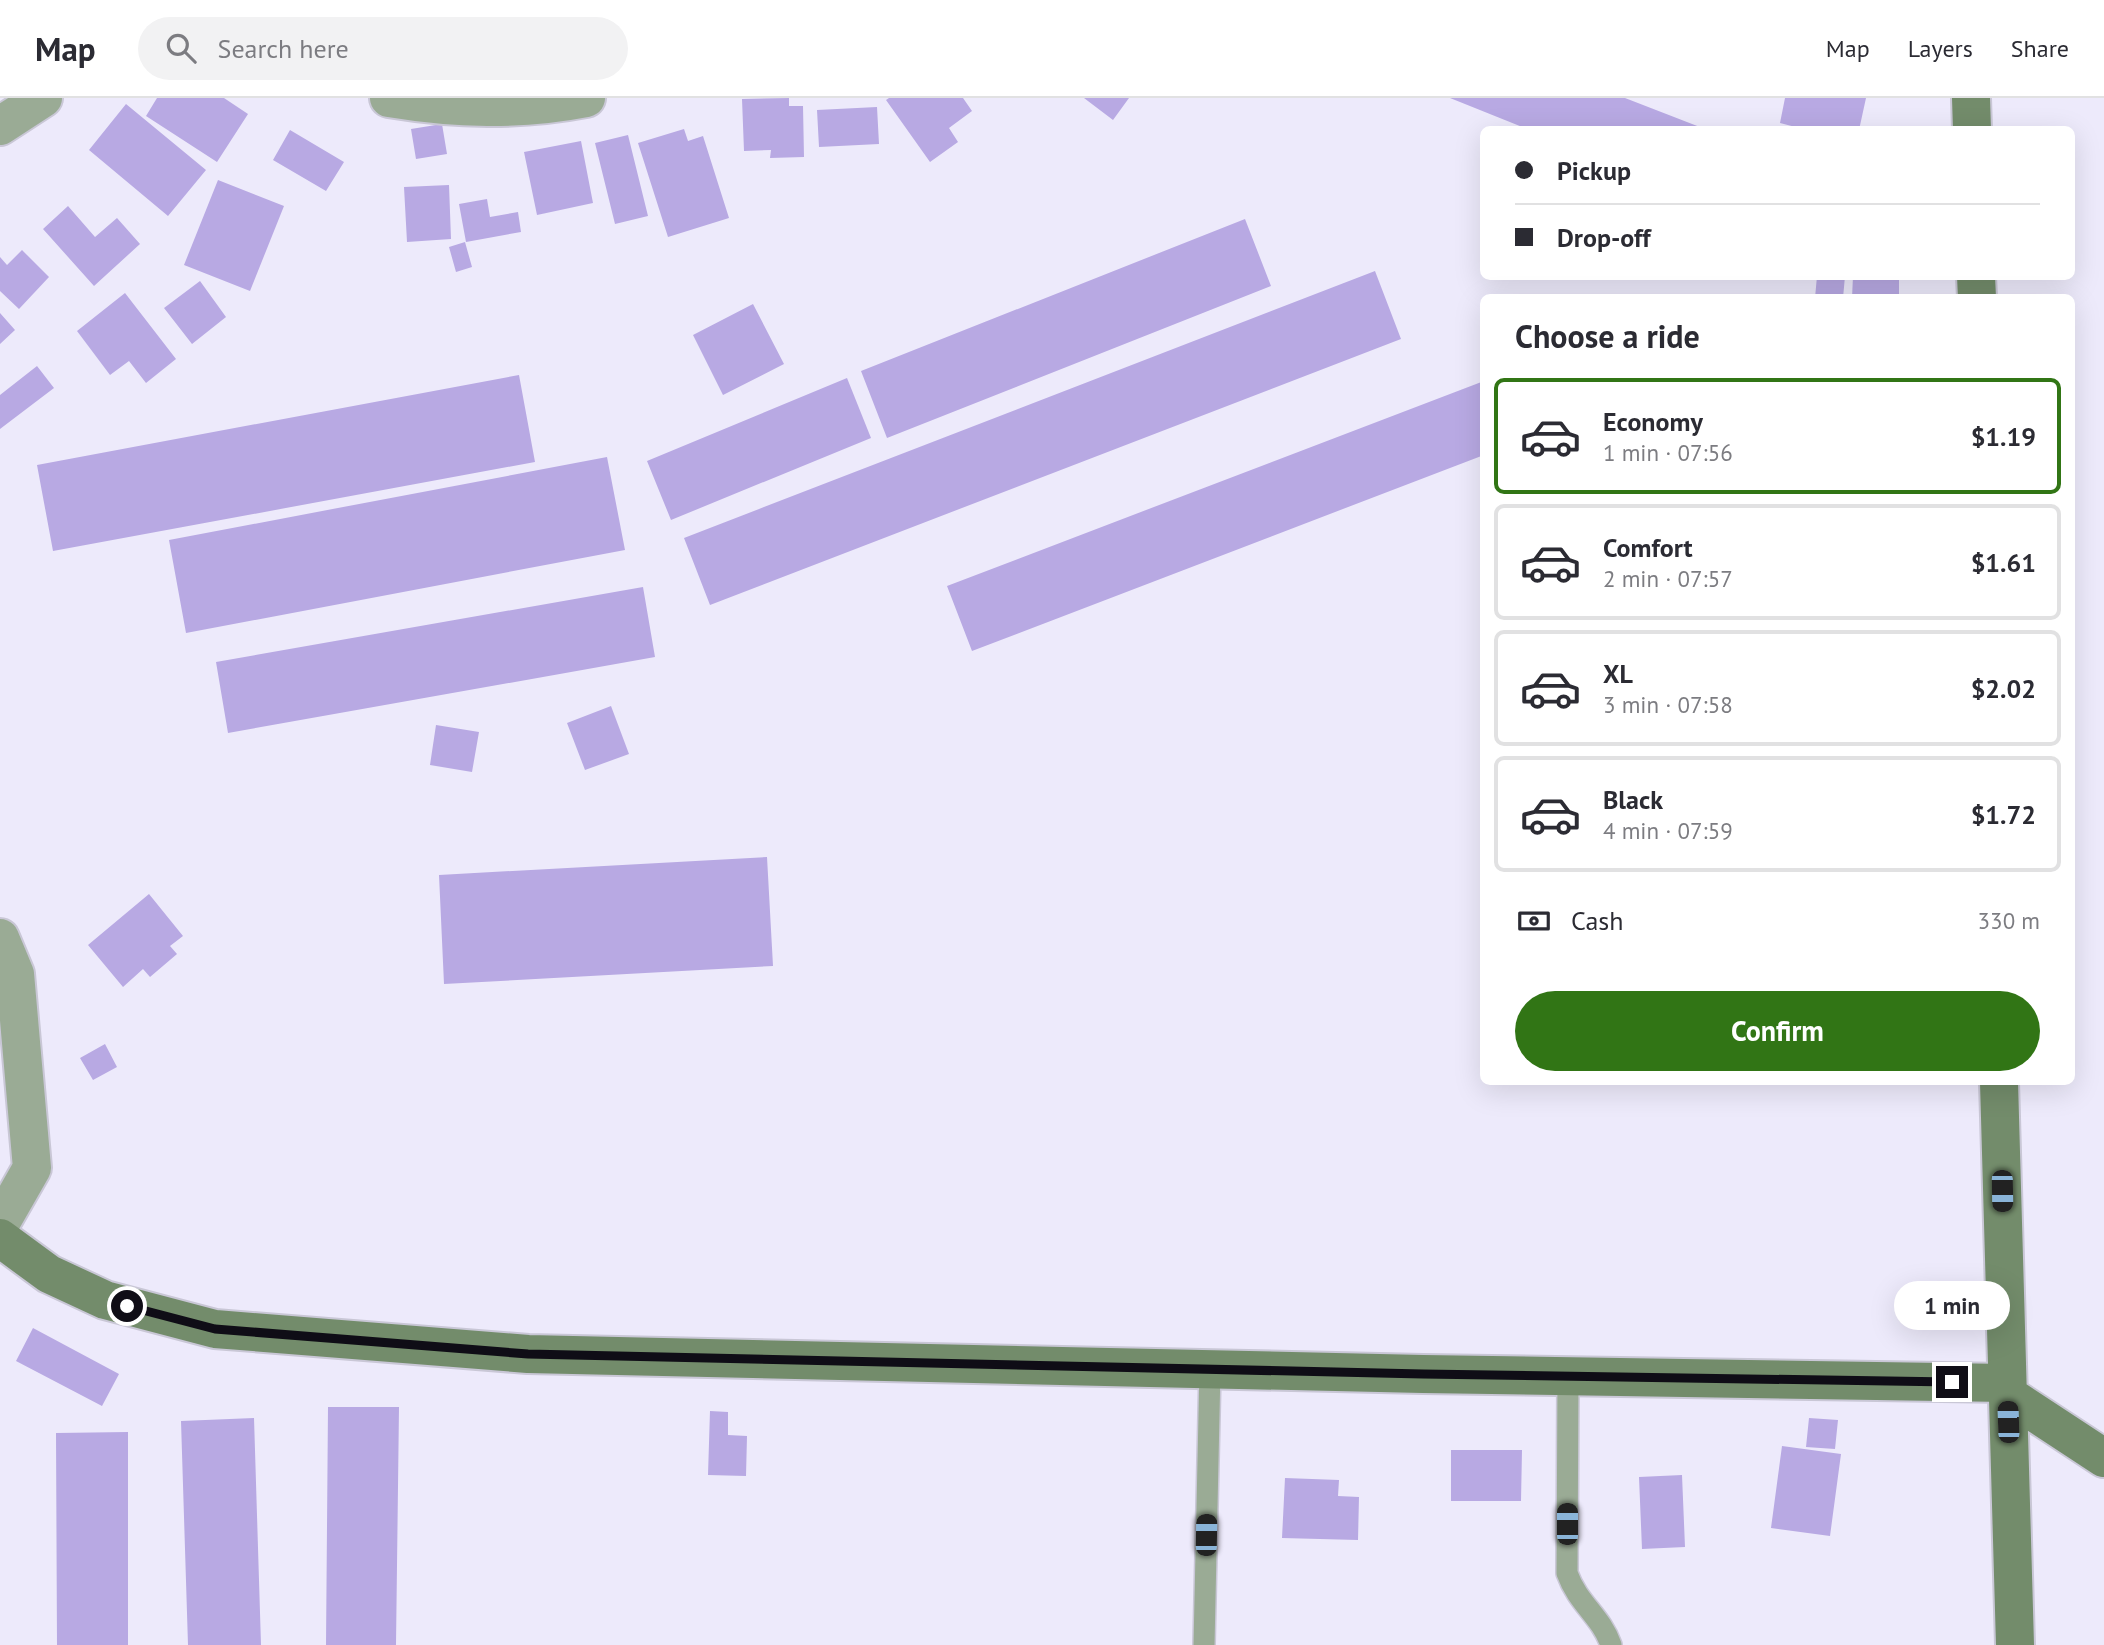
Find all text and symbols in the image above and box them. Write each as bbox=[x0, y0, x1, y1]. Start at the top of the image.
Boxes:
search box bbox=[138, 17, 628, 80]
text: Map bbox=[35, 27, 96, 70]
icon: search bbox=[162, 29, 200, 67]
text: Search here bbox=[218, 32, 349, 65]
text: Map bbox=[1826, 33, 1870, 64]
text: Layers bbox=[1908, 33, 1973, 64]
text: Share bbox=[2011, 33, 2069, 64]
text: Pickup bbox=[1557, 154, 1631, 187]
text: Drop-off bbox=[1557, 221, 1651, 254]
text: Choose a ride bbox=[1515, 315, 1700, 357]
icon: car bbox=[1519, 405, 1582, 468]
text: Economy bbox=[1603, 405, 1703, 438]
text: $1.19 bbox=[1971, 420, 2036, 453]
text: 1 min · 07:56 bbox=[1603, 438, 1733, 467]
icon: car bbox=[1519, 531, 1582, 594]
text: Comfort bbox=[1603, 531, 1693, 564]
text: $1.61 bbox=[1971, 546, 2036, 579]
text: 2 min · 07:57 bbox=[1603, 564, 1733, 593]
icon: car bbox=[1519, 657, 1582, 720]
text: XL bbox=[1603, 657, 1633, 690]
text: $2.02 bbox=[1971, 672, 2036, 705]
text: 3 min · 07:58 bbox=[1603, 690, 1733, 719]
icon: car bbox=[1519, 783, 1582, 846]
text: Black bbox=[1603, 783, 1663, 816]
text: $1.72 bbox=[1971, 798, 2036, 831]
text: 4 min · 07:59 bbox=[1603, 816, 1733, 845]
icon: cash bbox=[1515, 902, 1553, 940]
text: Cash bbox=[1571, 904, 1623, 937]
text: 330 m bbox=[1978, 906, 2040, 935]
button: Confirm bbox=[1515, 991, 2040, 1071]
car bbox=[1992, 1170, 2013, 1212]
callout: 1 min bbox=[1894, 1280, 2010, 1330]
route start bbox=[111, 1290, 143, 1322]
text: 1 min bbox=[1924, 1291, 1980, 1320]
route end bbox=[1936, 1366, 1968, 1398]
car bbox=[1997, 1401, 2020, 1443]
car bbox=[1557, 1503, 1578, 1545]
car bbox=[1196, 1514, 1217, 1556]

